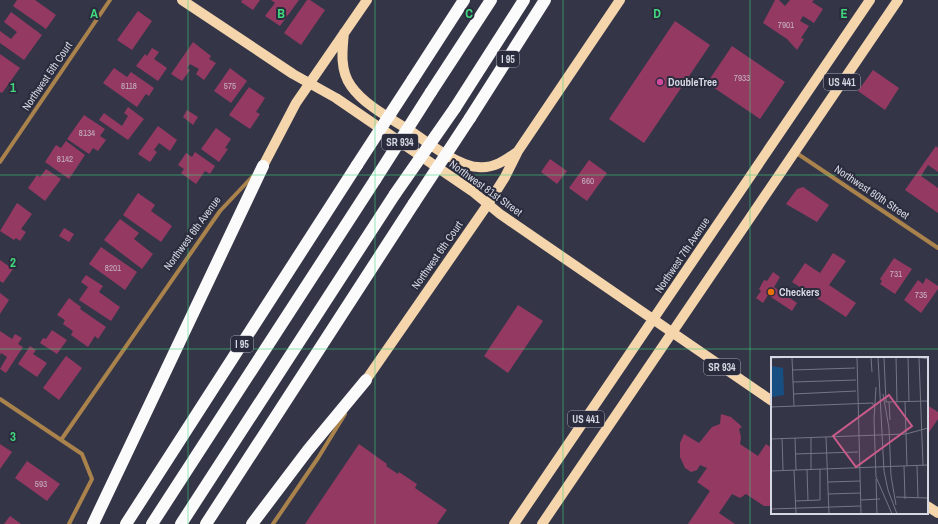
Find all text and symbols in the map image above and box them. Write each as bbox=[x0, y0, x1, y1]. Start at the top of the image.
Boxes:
text: A bbox=[90, 5, 98, 22]
text: B bbox=[277, 5, 285, 22]
text: C bbox=[465, 5, 473, 22]
text: D bbox=[653, 5, 661, 22]
text: E bbox=[840, 5, 848, 22]
house number: 7901 bbox=[778, 19, 794, 31]
street label: Northwest 5th Court bbox=[19, 38, 76, 113]
road number: I 95 bbox=[497, 51, 519, 67]
house number: 7933 bbox=[734, 72, 750, 84]
road number: US 441 bbox=[824, 74, 860, 90]
place label: DoubleTree bbox=[668, 75, 717, 89]
marker: DoubleTree bbox=[655, 77, 665, 87]
text: 1 bbox=[10, 79, 16, 96]
house number: 8118 bbox=[121, 80, 137, 92]
house number: 575 bbox=[224, 80, 236, 92]
house number: 8134 bbox=[79, 127, 95, 139]
road number: SR 934 bbox=[382, 134, 418, 150]
house number: 8142 bbox=[57, 153, 73, 165]
street label: Northwest 81st Street bbox=[447, 157, 526, 219]
street label: Northwest 80th Street bbox=[832, 162, 912, 222]
house number: 660 bbox=[582, 175, 594, 187]
street label: Northwest 6th Avenue bbox=[160, 193, 224, 273]
street label: Northwest 7th Avenue bbox=[652, 215, 712, 295]
street label: Northwest 6th Court bbox=[408, 218, 466, 292]
text: 2 bbox=[10, 254, 16, 271]
house number: 8201 bbox=[105, 262, 121, 274]
house number: 731 bbox=[890, 268, 902, 280]
place label: Checkers bbox=[779, 285, 820, 299]
marker: Checkers bbox=[766, 287, 776, 297]
house number: 735 bbox=[915, 289, 927, 301]
road number: I 95 bbox=[231, 336, 253, 352]
inset map bbox=[771, 357, 928, 514]
road number: SR 934 bbox=[704, 359, 740, 375]
road number: US 441 bbox=[568, 411, 604, 427]
text: 3 bbox=[10, 428, 16, 445]
house number: 593 bbox=[35, 478, 47, 490]

